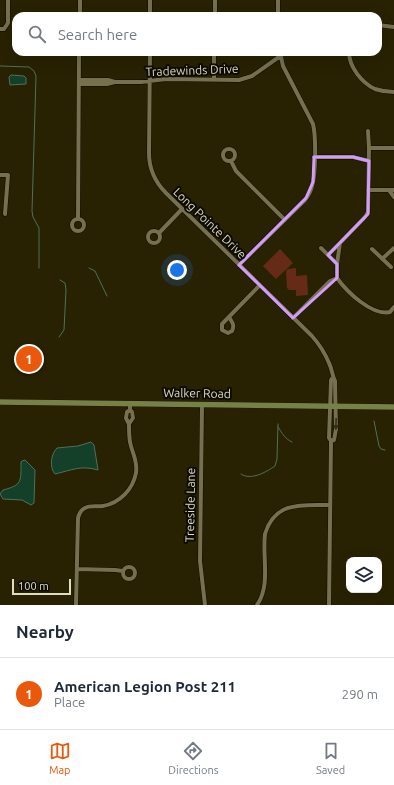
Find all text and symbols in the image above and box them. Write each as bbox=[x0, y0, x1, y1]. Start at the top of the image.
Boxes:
search box bbox=[12, 12, 382, 56]
icon: search bbox=[26, 23, 48, 45]
text: Search here bbox=[58, 26, 137, 43]
street label: Tradewinds Drive bbox=[145, 62, 239, 78]
street label: Long Pointe Drive bbox=[171, 185, 249, 261]
your location bbox=[167, 260, 187, 280]
pin: 1 bbox=[16, 344, 42, 374]
street label: Walker Road bbox=[163, 386, 231, 400]
one-way arrow bbox=[332, 418, 339, 430]
street label: Treeside Lane bbox=[183, 468, 197, 542]
map controls bbox=[346, 557, 382, 593]
button: layers bbox=[346, 557, 382, 593]
scale bar bbox=[12, 577, 71, 596]
text: 100 m bbox=[18, 580, 49, 592]
text: Nearby bbox=[16, 622, 74, 641]
text: American Legion Post 211 bbox=[54, 678, 236, 695]
text: 1 bbox=[25, 687, 33, 701]
text: 290 m bbox=[342, 687, 378, 701]
text: Place bbox=[54, 695, 85, 709]
tab: Map bbox=[49, 740, 71, 776]
tab: Directions bbox=[168, 740, 218, 776]
tab: Saved bbox=[316, 740, 345, 776]

